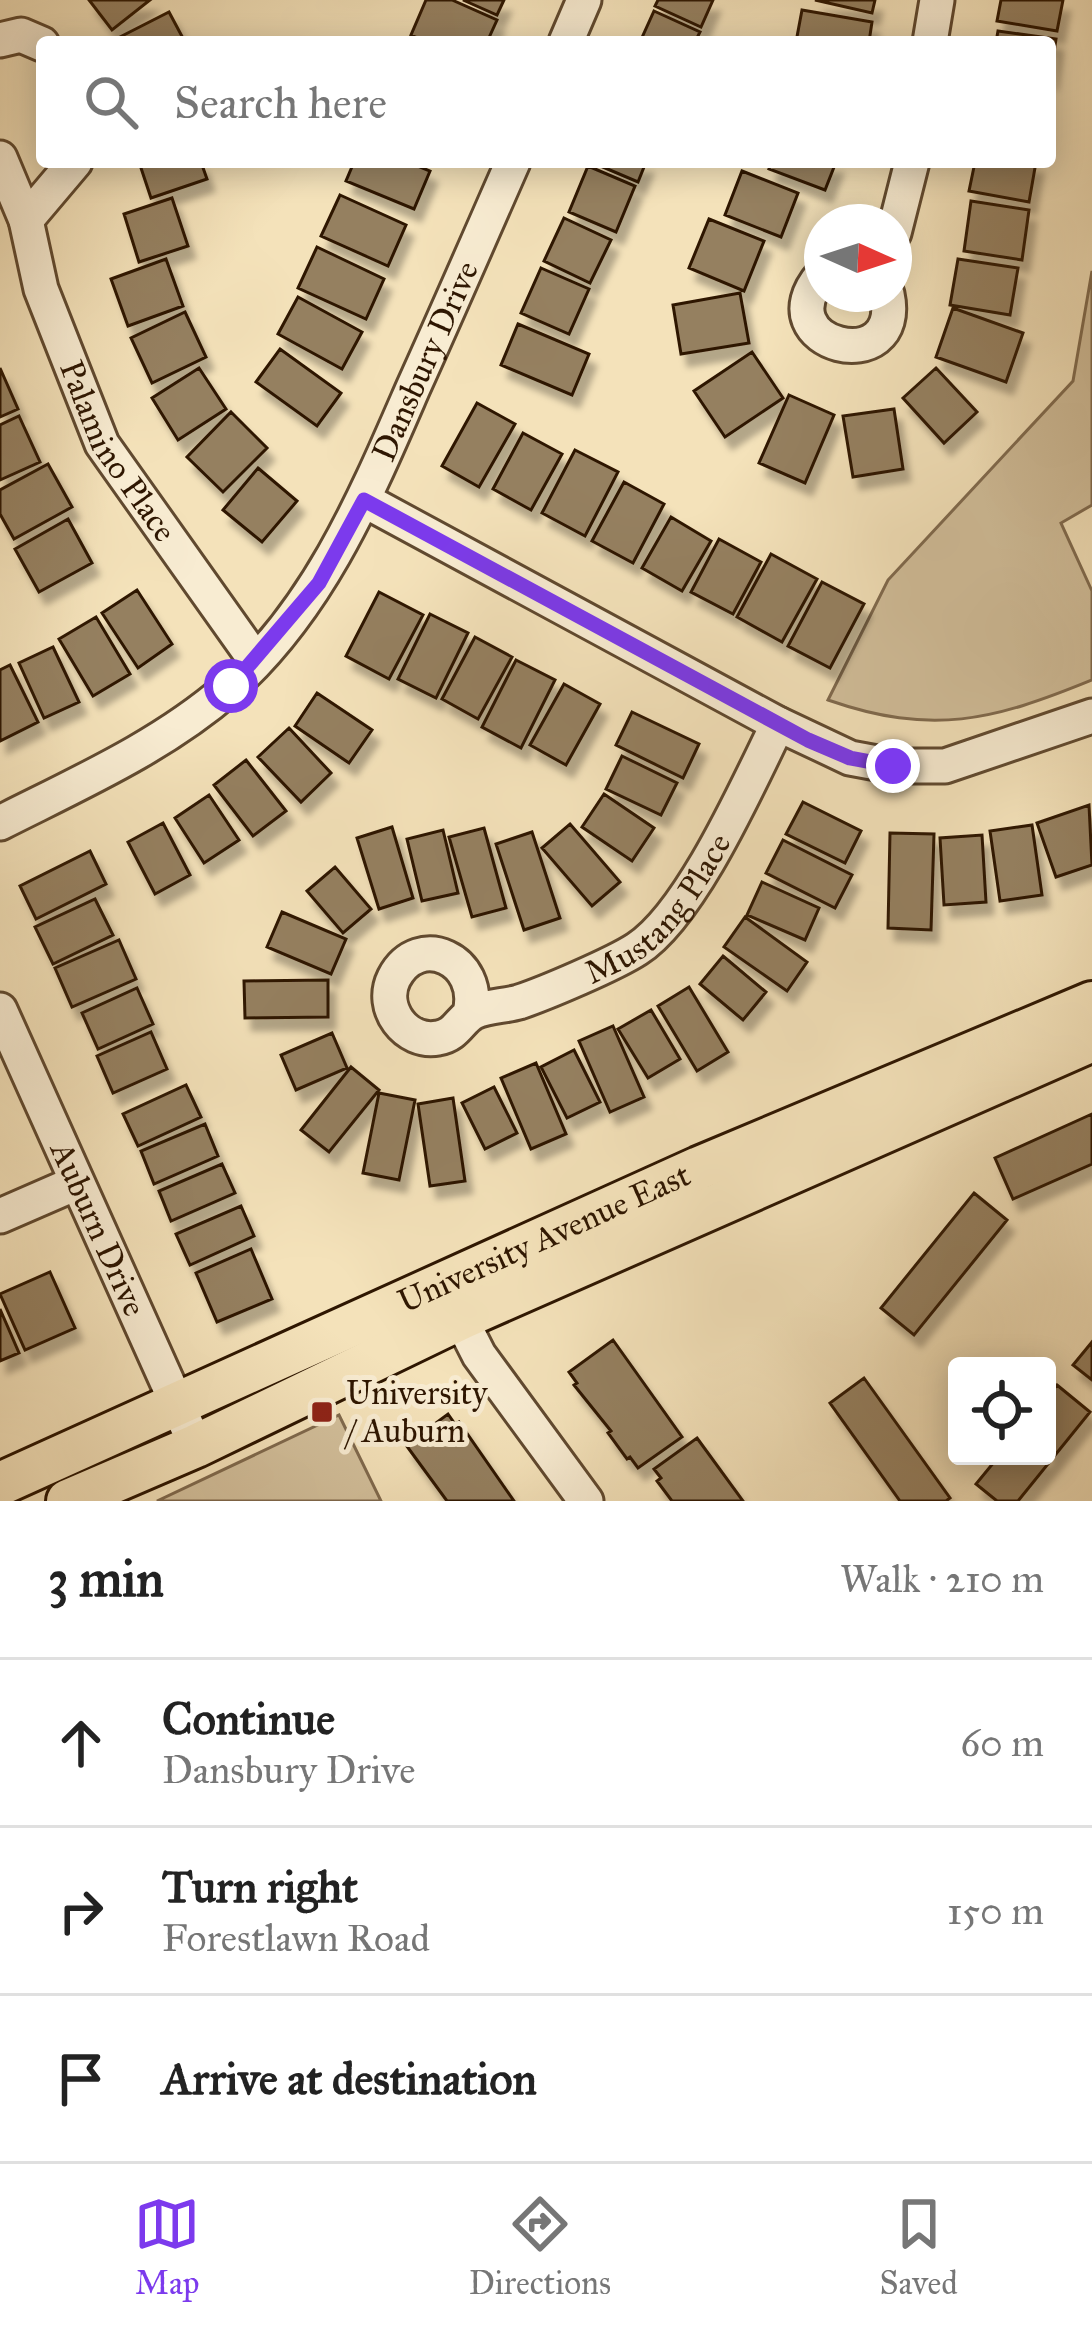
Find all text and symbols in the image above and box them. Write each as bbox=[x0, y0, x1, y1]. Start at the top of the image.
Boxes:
search box bbox=[36, 36, 1056, 168]
icon: search bbox=[78, 69, 144, 135]
text: Search here bbox=[174, 75, 387, 130]
north arrow bbox=[804, 204, 912, 312]
street label: Dansbury Drive bbox=[363, 255, 487, 467]
street label: Palamino Place bbox=[51, 355, 185, 550]
route start bbox=[204, 659, 258, 713]
route end bbox=[866, 739, 920, 793]
street label: Mustang Place bbox=[579, 826, 740, 993]
street label: Auburn Drive bbox=[41, 1134, 155, 1322]
street label: University Avenue East bbox=[392, 1155, 697, 1321]
map controls bbox=[948, 1357, 1056, 1465]
button: locate bbox=[948, 1357, 1056, 1465]
place label: University / Auburn bbox=[343, 1373, 488, 1451]
marker: University / Auburn bbox=[309, 1399, 335, 1425]
text: 3 min bbox=[48, 1548, 164, 1610]
text: Walk · 210 m bbox=[840, 1555, 1044, 1603]
text: Continue bbox=[162, 1691, 335, 1746]
icon: ahead bbox=[48, 1710, 114, 1776]
text: 60 m bbox=[960, 1719, 1044, 1767]
text: Dansbury Drive bbox=[162, 1746, 416, 1794]
text: Turn right bbox=[162, 1859, 358, 1914]
icon: right bbox=[48, 1878, 114, 1944]
text: 150 m bbox=[947, 1887, 1044, 1935]
text: Forestlawn Road bbox=[162, 1914, 430, 1962]
icon: arrive bbox=[48, 2046, 114, 2112]
text: Arrive at destination bbox=[162, 2051, 537, 2106]
tab: Map bbox=[134, 2191, 200, 2303]
tab: Directions bbox=[469, 2191, 611, 2303]
tab: Saved bbox=[879, 2191, 958, 2303]

